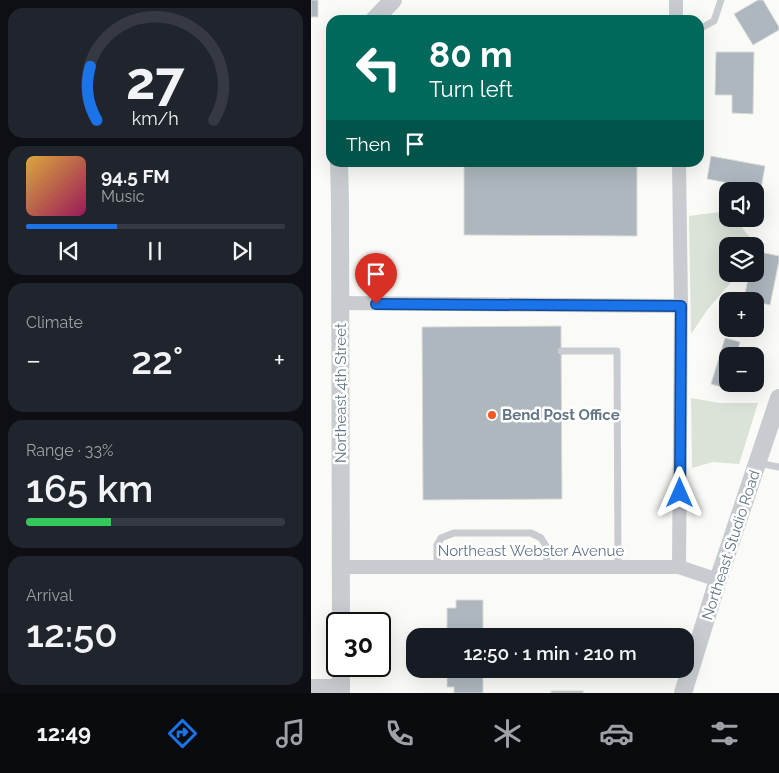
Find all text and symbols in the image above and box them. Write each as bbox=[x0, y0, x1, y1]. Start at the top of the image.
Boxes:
text: 80 m bbox=[429, 34, 513, 75]
icon: left bbox=[346, 35, 411, 100]
text: 27 bbox=[126, 50, 186, 111]
text: Turn left bbox=[429, 76, 513, 102]
text: km/h bbox=[132, 108, 179, 129]
icon: arrive bbox=[401, 130, 429, 158]
text: Then bbox=[346, 133, 391, 155]
text: 94.5 FM bbox=[101, 165, 170, 187]
map controls bbox=[719, 182, 764, 392]
button: sound bbox=[719, 182, 764, 227]
text: Music bbox=[101, 187, 145, 206]
icon: previous bbox=[55, 237, 83, 265]
icon: pause bbox=[141, 237, 169, 265]
icon: next bbox=[228, 237, 256, 265]
button: layers bbox=[719, 237, 764, 282]
pin bbox=[355, 253, 397, 304]
icon: arrive bbox=[362, 260, 390, 288]
button: + bbox=[719, 292, 764, 337]
text: Climate bbox=[26, 313, 83, 332]
street label: Northeast 4th Street bbox=[332, 323, 350, 463]
text: 22° bbox=[131, 338, 183, 383]
text: − bbox=[26, 344, 41, 377]
text: + bbox=[273, 344, 285, 377]
button: − bbox=[719, 347, 764, 392]
place label: Bend Post Office bbox=[502, 406, 620, 424]
marker: Bend Post Office bbox=[486, 409, 498, 421]
text: Range · 33% bbox=[26, 441, 113, 460]
text: 165 km bbox=[26, 466, 153, 511]
position arrow bbox=[653, 466, 705, 518]
street label: Northeast Studio Road bbox=[698, 468, 764, 622]
street label: Northeast Webster Avenue bbox=[438, 542, 624, 560]
text: Arrival bbox=[26, 586, 73, 605]
text: 12:50 bbox=[26, 611, 118, 656]
speed limit sign: 30 bbox=[326, 612, 391, 677]
text: 12:50 · 1 min · 210 m bbox=[463, 642, 637, 664]
icon: directions bbox=[165, 716, 200, 751]
icon: music bbox=[273, 716, 308, 751]
icon: phone bbox=[382, 716, 417, 751]
icon: climate bbox=[490, 716, 525, 751]
icon: car bbox=[599, 716, 634, 751]
icon: filters bbox=[707, 716, 742, 751]
text: 12:49 bbox=[37, 720, 91, 746]

